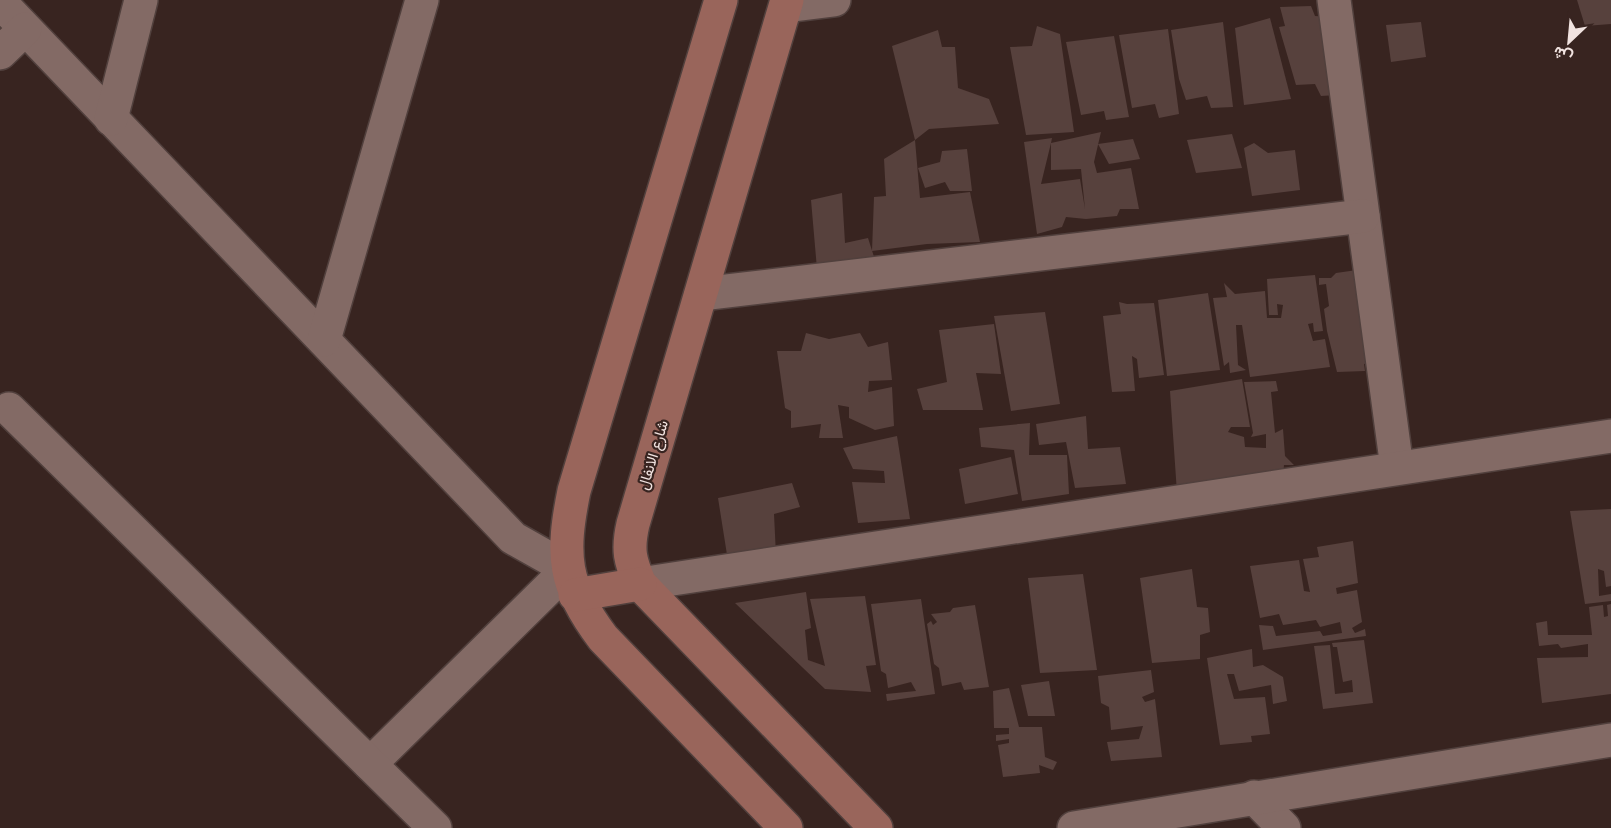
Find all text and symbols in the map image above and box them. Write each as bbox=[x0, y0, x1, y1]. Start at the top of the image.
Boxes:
north arrow bbox=[1539, 12, 1599, 72]
text: ش bbox=[1550, 42, 1575, 67]
street label: شارع الانفال bbox=[634, 418, 674, 492]

